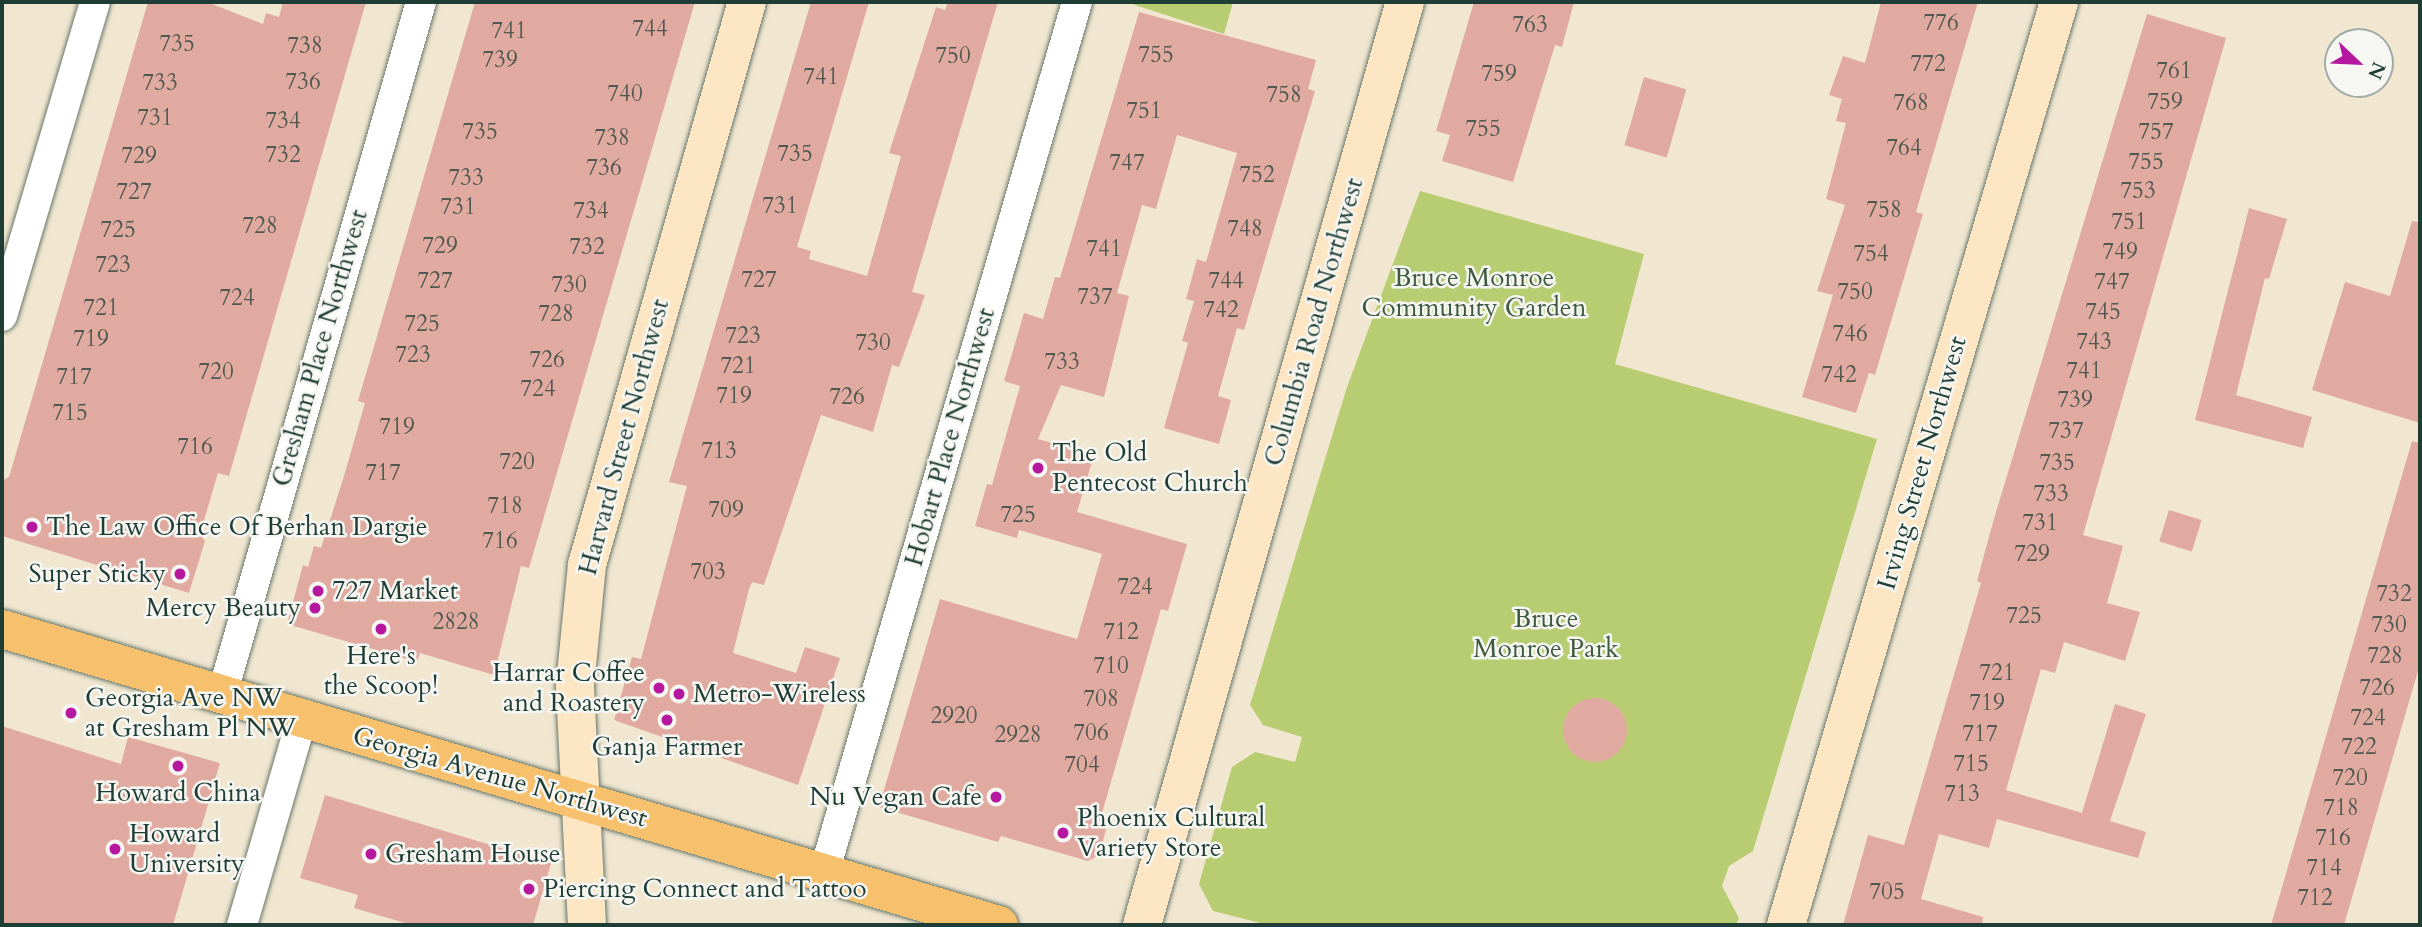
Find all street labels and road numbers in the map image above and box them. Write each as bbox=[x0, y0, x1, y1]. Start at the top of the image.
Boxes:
street label: Columbia Road Northwest bbox=[1258, 174, 1370, 470]
street label: Gresham Place Northwest bbox=[265, 206, 375, 490]
street label: Harvard Street Northwest bbox=[572, 296, 676, 578]
street label: Hobart Place Northwest bbox=[898, 304, 1002, 570]
street label: Irving Street Northwest bbox=[1871, 333, 1973, 593]
street label: Georgia Avenue Northwest bbox=[349, 720, 651, 834]

